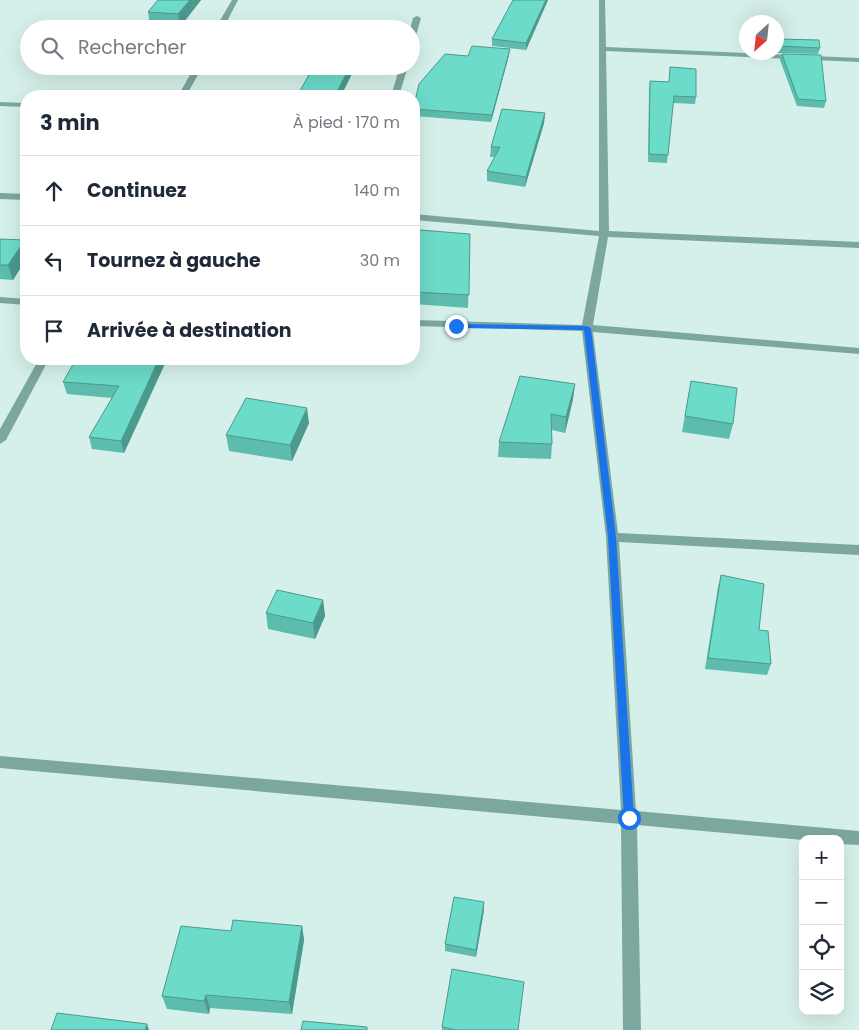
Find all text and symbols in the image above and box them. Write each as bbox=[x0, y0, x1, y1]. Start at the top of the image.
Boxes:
north arrow bbox=[739, 15, 784, 60]
search box bbox=[20, 20, 420, 75]
icon: search bbox=[38, 34, 66, 62]
text: Rechercher bbox=[78, 34, 186, 61]
text: 3 min bbox=[40, 108, 100, 137]
text: À pied · 170 m bbox=[293, 111, 400, 134]
icon: ahead bbox=[40, 177, 68, 205]
text: Continuez bbox=[87, 177, 186, 204]
text: 140 m bbox=[354, 179, 400, 202]
icon: left bbox=[40, 247, 68, 275]
text: Tournez à gauche bbox=[87, 247, 261, 274]
text: 30 m bbox=[360, 249, 400, 272]
route end bbox=[445, 315, 468, 338]
icon: arrive bbox=[40, 317, 68, 345]
text: Arrivée à destination bbox=[87, 317, 292, 344]
route start bbox=[618, 807, 641, 830]
map controls bbox=[799, 835, 844, 1015]
button: + bbox=[799, 835, 844, 880]
button: − bbox=[799, 880, 844, 925]
button: locate bbox=[799, 925, 844, 970]
button: layers bbox=[799, 970, 844, 1015]

